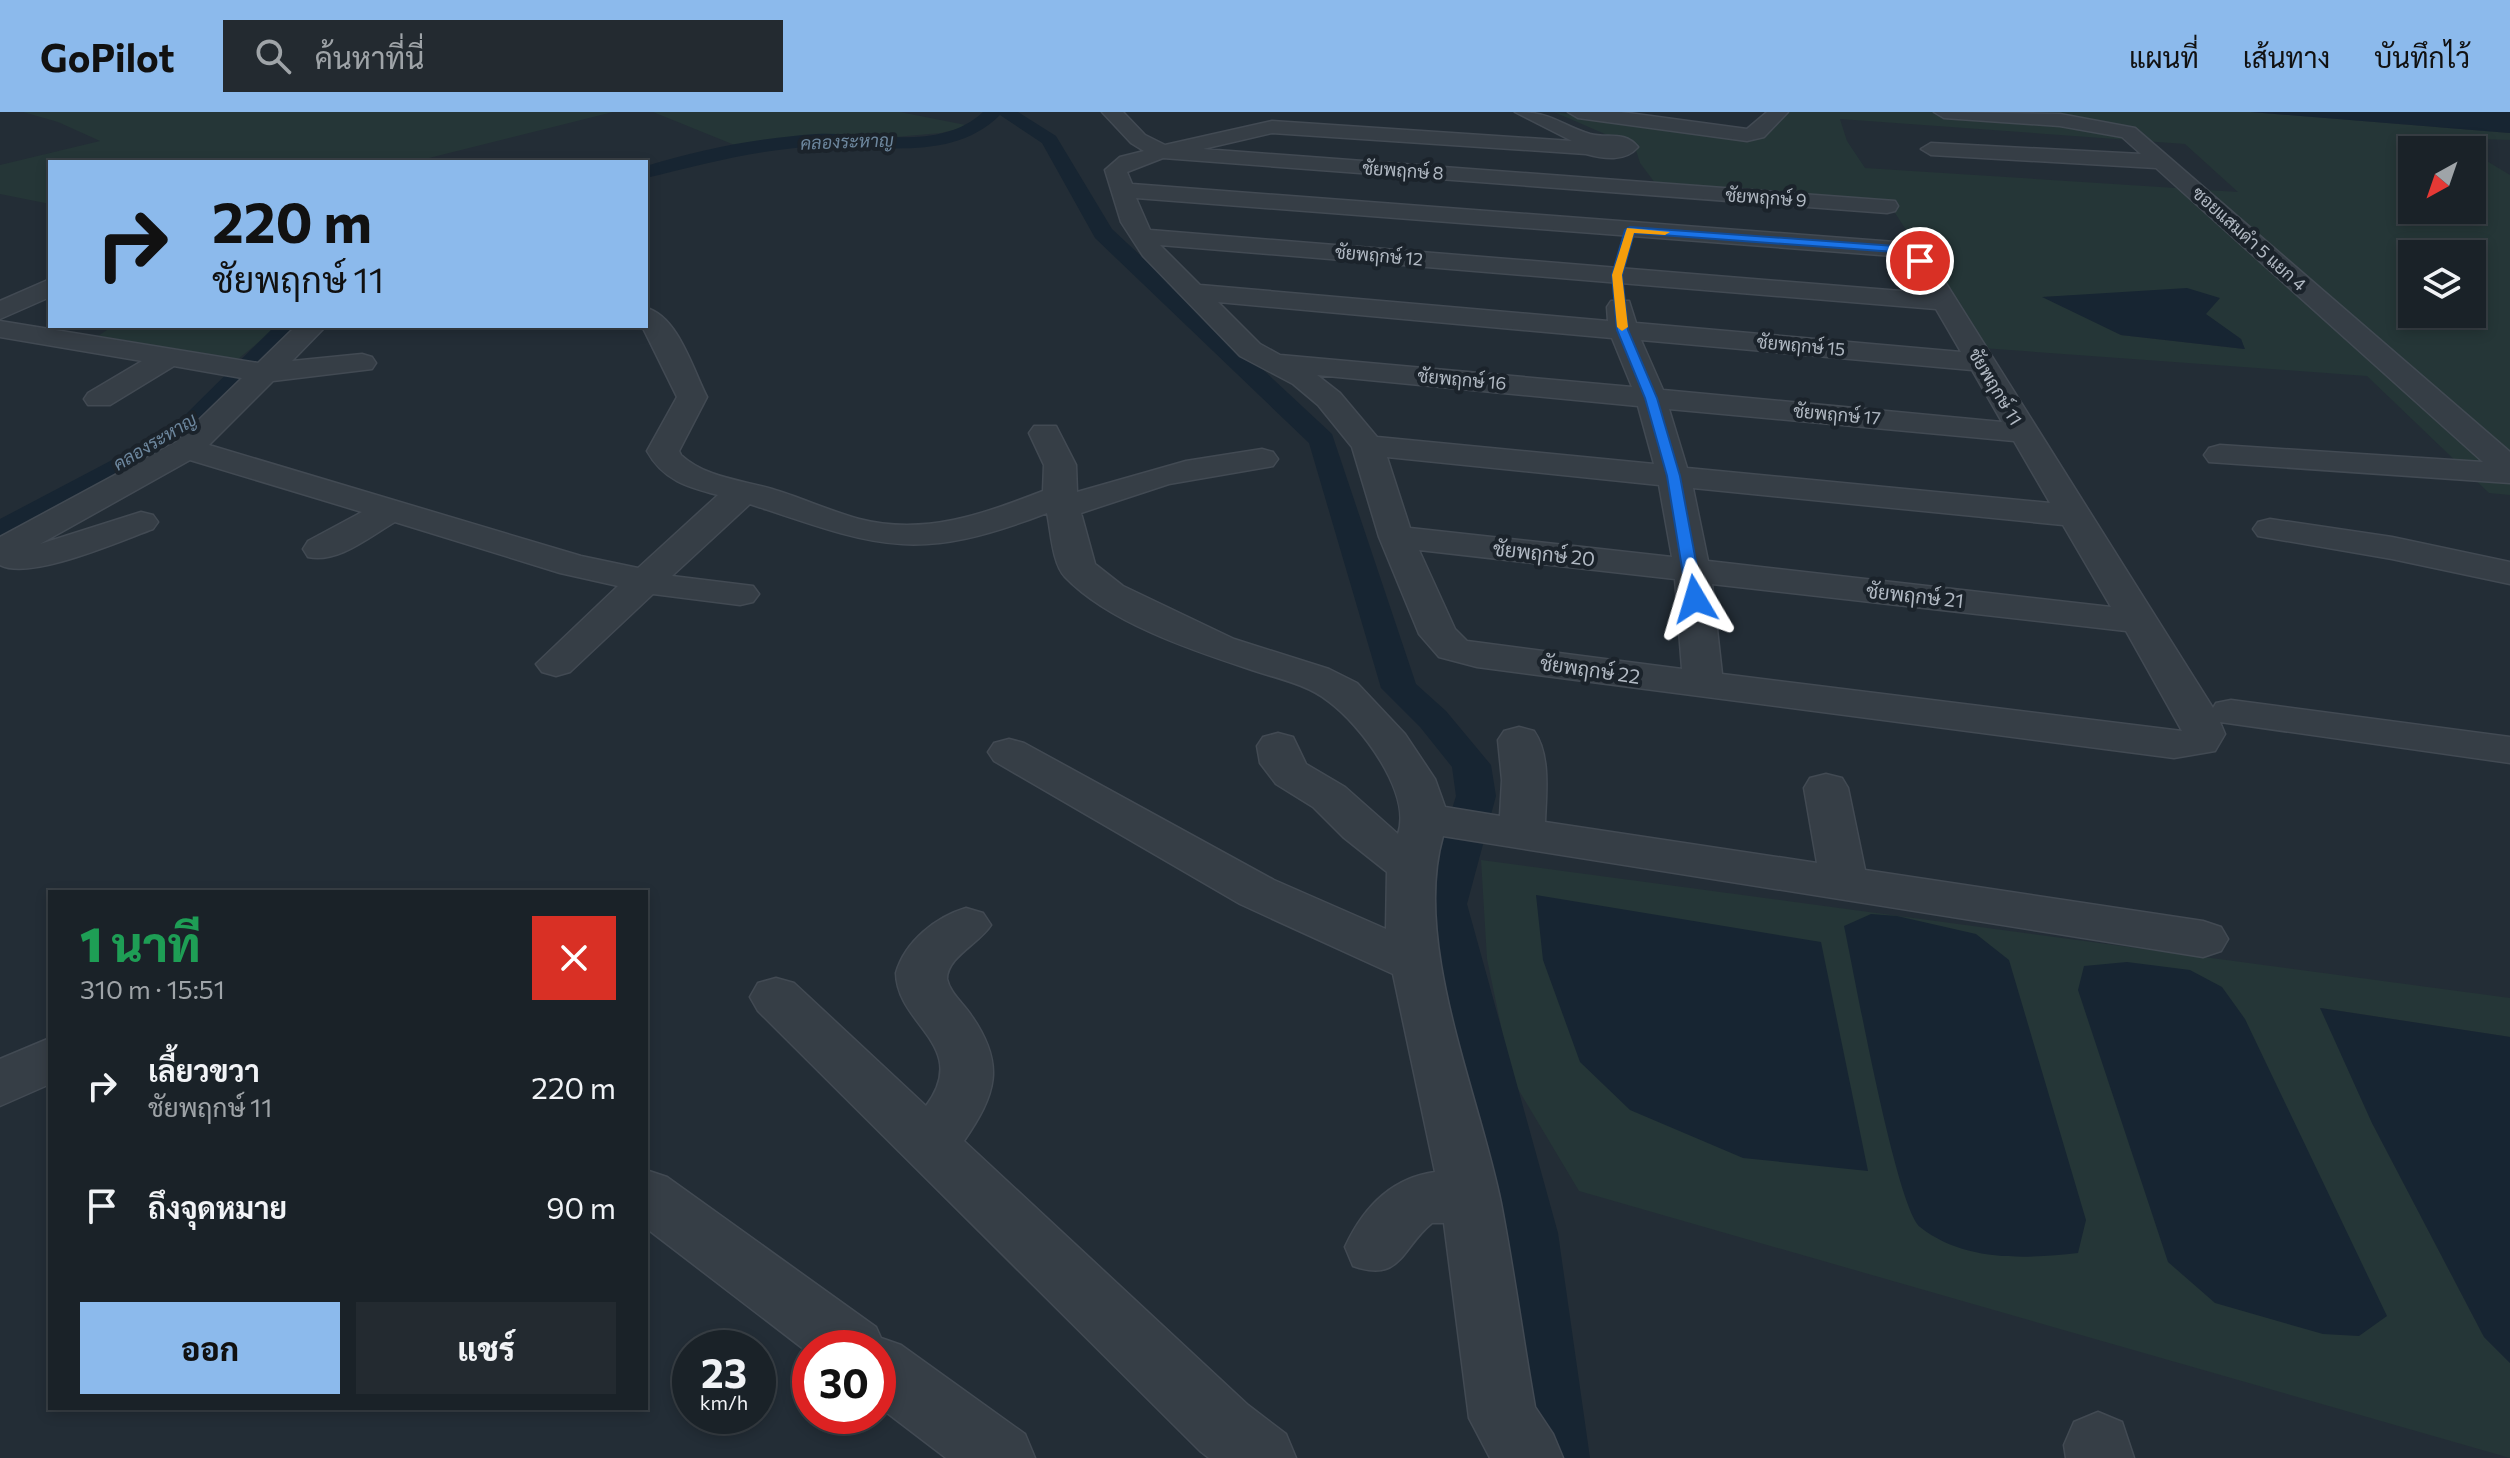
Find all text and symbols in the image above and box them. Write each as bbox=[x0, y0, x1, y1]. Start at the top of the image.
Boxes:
search box bbox=[223, 20, 783, 92]
text: GoPilot bbox=[40, 33, 175, 80]
icon: search bbox=[251, 34, 295, 78]
text: ค้นหาที่นี่ bbox=[315, 38, 424, 75]
text: แผนที่ bbox=[2129, 40, 2199, 74]
text: เส้นทาง bbox=[2243, 40, 2330, 74]
text: บันทึกไว้ bbox=[2374, 40, 2470, 74]
water label: คลองระหาญ bbox=[800, 128, 894, 155]
north arrow bbox=[2398, 136, 2486, 224]
map controls bbox=[2398, 136, 2486, 328]
street label: ชัยพฤกษ์ 8 bbox=[1362, 155, 1445, 185]
street label: ซอยแสมดำ 5 แยก 4 bbox=[2188, 181, 2311, 295]
street label: ชัยพฤกษ์ 9 bbox=[1725, 182, 1808, 212]
text: 220 m bbox=[212, 186, 372, 255]
icon: right bbox=[80, 192, 184, 296]
pin bbox=[1886, 227, 1954, 295]
street label: ชัยพฤกษ์ 12 bbox=[1334, 239, 1424, 271]
icon: arrive bbox=[1898, 239, 1942, 283]
button: layers bbox=[2398, 240, 2486, 328]
text: ชัยพฤกษ์ 11 bbox=[212, 256, 384, 300]
street label: ชัยพฤกษ์ 15 bbox=[1756, 329, 1846, 361]
street label: ชัยพฤกษ์ 11 bbox=[1963, 343, 2028, 430]
street label: ชัยพฤกษ์ 16 bbox=[1417, 363, 1508, 395]
street label: ชัยพฤกษ์ 17 bbox=[1792, 398, 1882, 430]
water label: คลองระหาญ bbox=[109, 408, 201, 476]
street label: ชัยพฤกษ์ 20 bbox=[1492, 535, 1596, 571]
position arrow bbox=[1653, 557, 1737, 641]
street label: ชัยพฤกษ์ 21 bbox=[1865, 577, 1965, 613]
street label: ชัยพฤกษ์ 22 bbox=[1538, 649, 1642, 689]
text: 1 นาที bbox=[80, 913, 201, 972]
button: close bbox=[532, 916, 616, 1000]
text: 310 m · 15:51 bbox=[80, 973, 225, 1004]
text: เลี้ยวขวา bbox=[148, 1051, 260, 1088]
icon: right bbox=[80, 1064, 124, 1108]
text: 220 m bbox=[531, 1068, 616, 1105]
text: ชัยพฤกษ์ 11 bbox=[148, 1091, 272, 1122]
icon: arrive bbox=[80, 1184, 124, 1228]
text: ถึงจุดหมาย bbox=[148, 1188, 287, 1225]
text: 90 m bbox=[546, 1188, 616, 1225]
button: ออก bbox=[80, 1302, 340, 1394]
button: แชร์ bbox=[356, 1302, 616, 1394]
speed limit sign: 30 bbox=[792, 1330, 896, 1434]
text: 23 bbox=[701, 1347, 747, 1396]
text: km/h bbox=[700, 1390, 748, 1414]

